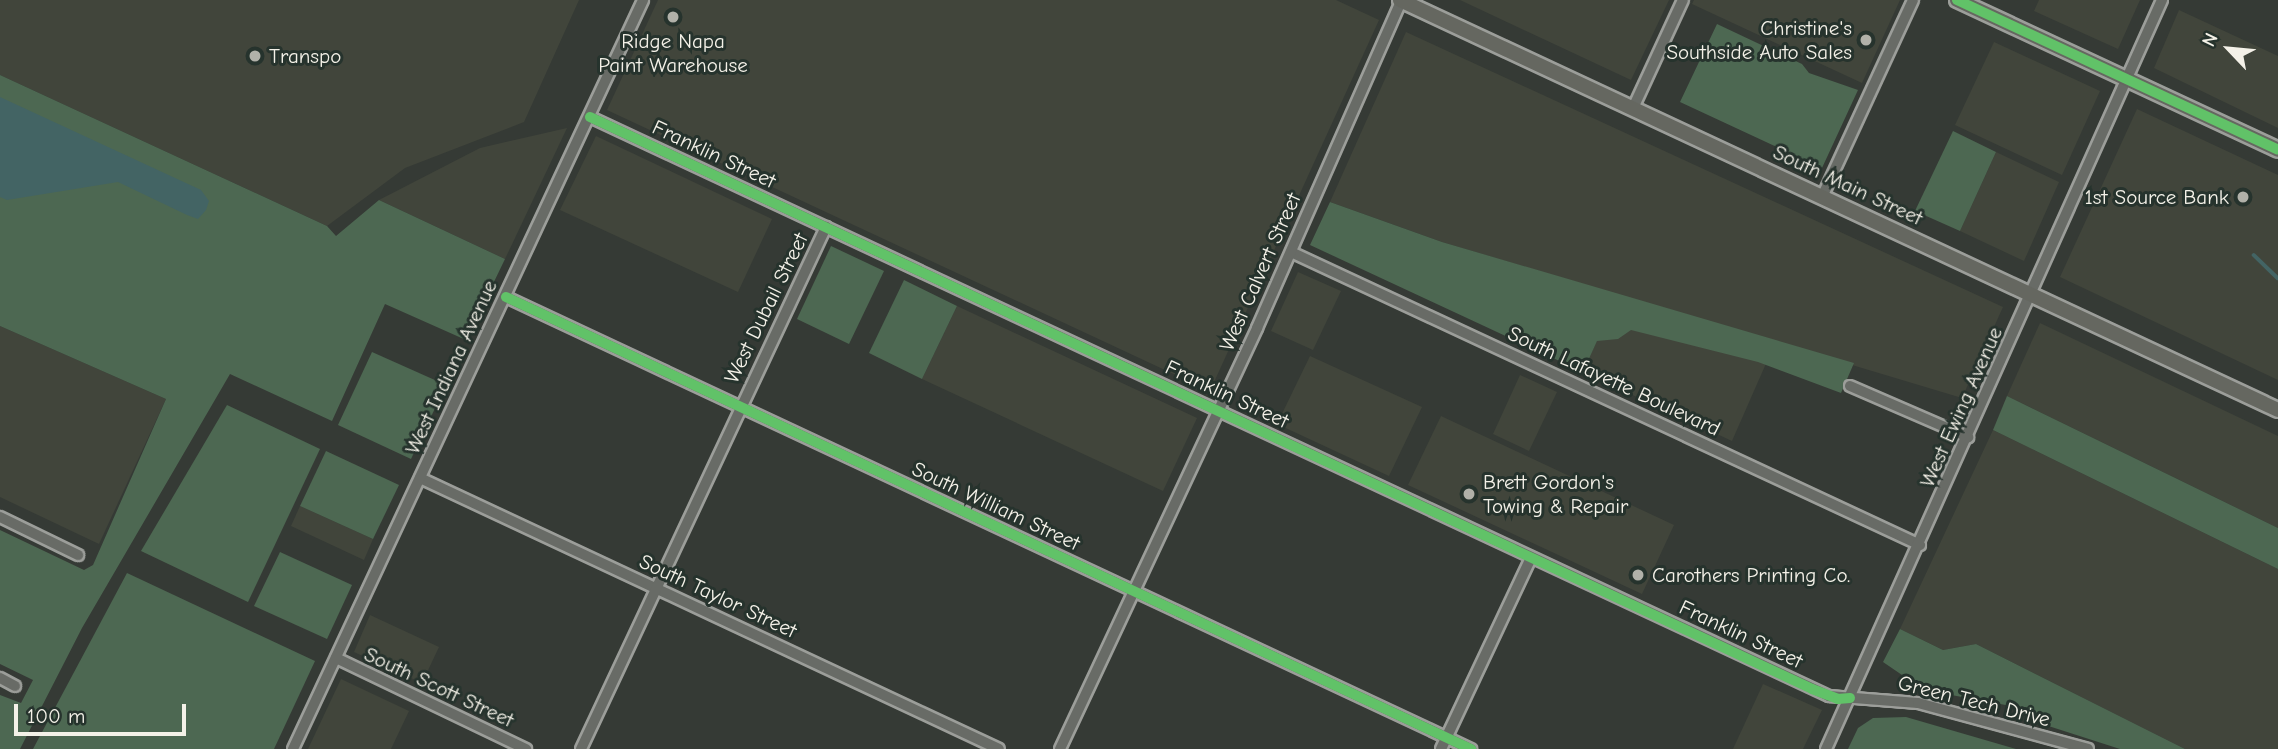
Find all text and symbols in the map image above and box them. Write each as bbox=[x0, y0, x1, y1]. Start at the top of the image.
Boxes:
marker: Ridge Napa Paint Warehouse bbox=[665, 9, 681, 25]
north arrow bbox=[2194, 14, 2264, 84]
place label: Christine's Southside Auto Sales bbox=[1666, 15, 1852, 65]
place label: Ridge Napa Paint Warehouse bbox=[598, 28, 748, 78]
text: N bbox=[2198, 29, 2223, 50]
marker: Christine's Southside Auto Sales bbox=[1858, 32, 1874, 48]
place label: Transpo bbox=[269, 43, 341, 69]
marker: Transpo bbox=[247, 48, 263, 64]
street label: Franklin Street bbox=[648, 114, 780, 194]
street label: South Main Street bbox=[1769, 139, 1927, 231]
place label: 1st Source Bank bbox=[2084, 184, 2229, 210]
street label: West Calvert Street bbox=[1214, 189, 1306, 355]
marker: 1st Source Bank bbox=[2235, 189, 2251, 205]
street label: West Dubail Street bbox=[719, 229, 813, 387]
street label: West Indiana Avenue bbox=[400, 276, 502, 458]
street label: South Lafayette Boulevard bbox=[1504, 321, 1724, 441]
street label: West Ewing Avenue bbox=[1914, 323, 2008, 491]
street label: Franklin Street bbox=[1161, 354, 1293, 434]
street label: South William Street bbox=[908, 456, 1084, 556]
place label: Brett Gordon's Towing & Repair bbox=[1483, 469, 1628, 519]
marker: Brett Gordon's Towing & Repair bbox=[1461, 486, 1477, 502]
street label: South Taylor Street bbox=[635, 549, 801, 643]
place label: Carothers Printing Co. bbox=[1652, 562, 1850, 588]
marker: Carothers Printing Co. bbox=[1630, 567, 1646, 583]
street label: Franklin Street bbox=[1675, 594, 1807, 674]
street label: South Scott Street bbox=[360, 641, 518, 733]
street label: Green Tech Drive bbox=[1895, 670, 2053, 732]
scale bar bbox=[18, 690, 189, 734]
text: 100 m bbox=[27, 704, 85, 728]

